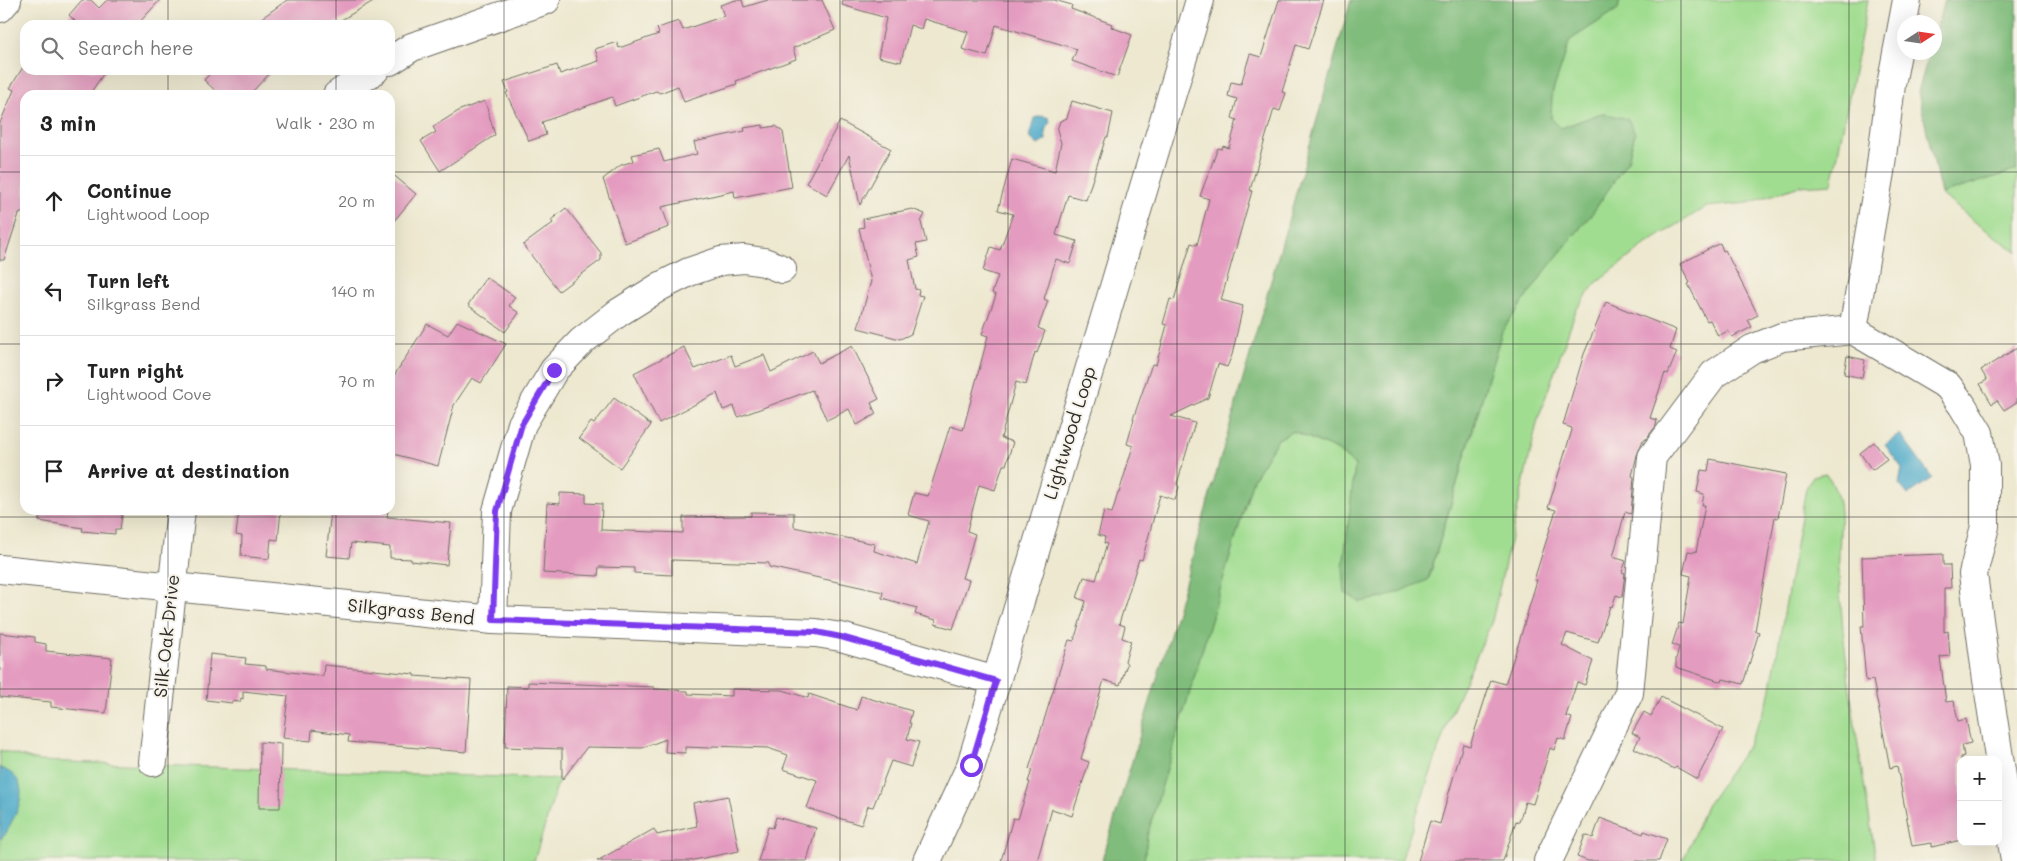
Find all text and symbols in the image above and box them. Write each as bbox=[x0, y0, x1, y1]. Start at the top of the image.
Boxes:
north arrow bbox=[1897, 15, 1942, 60]
search box bbox=[20, 20, 395, 75]
icon: search bbox=[38, 34, 66, 62]
text: Search here bbox=[78, 35, 194, 60]
text: 3 min bbox=[40, 109, 96, 136]
text: Walk · 230 m bbox=[275, 112, 375, 133]
text: Continue bbox=[87, 178, 172, 203]
icon: ahead bbox=[40, 187, 68, 215]
text: 20 m bbox=[338, 190, 375, 211]
text: Lightwood Loop bbox=[87, 203, 210, 224]
text: Turn left bbox=[87, 268, 170, 293]
icon: left bbox=[40, 277, 68, 305]
text: 140 m bbox=[331, 280, 375, 301]
text: Silkgrass Bend bbox=[87, 293, 200, 314]
text: Turn right bbox=[87, 358, 184, 383]
route end bbox=[543, 359, 566, 382]
street label: Lightwood Loop bbox=[1037, 363, 1101, 502]
icon: right bbox=[40, 367, 68, 395]
text: 70 m bbox=[338, 370, 375, 391]
text: Lightwood Cove bbox=[87, 383, 212, 404]
icon: arrive bbox=[40, 457, 68, 485]
text: Arrive at destination bbox=[87, 458, 290, 483]
street label: Silk Oak Drive bbox=[148, 573, 184, 699]
street label: Silkgrass Bend bbox=[347, 592, 476, 630]
route start bbox=[960, 754, 983, 777]
map controls bbox=[1957, 756, 2002, 846]
button: + bbox=[1957, 756, 2002, 801]
button: − bbox=[1957, 801, 2002, 846]

